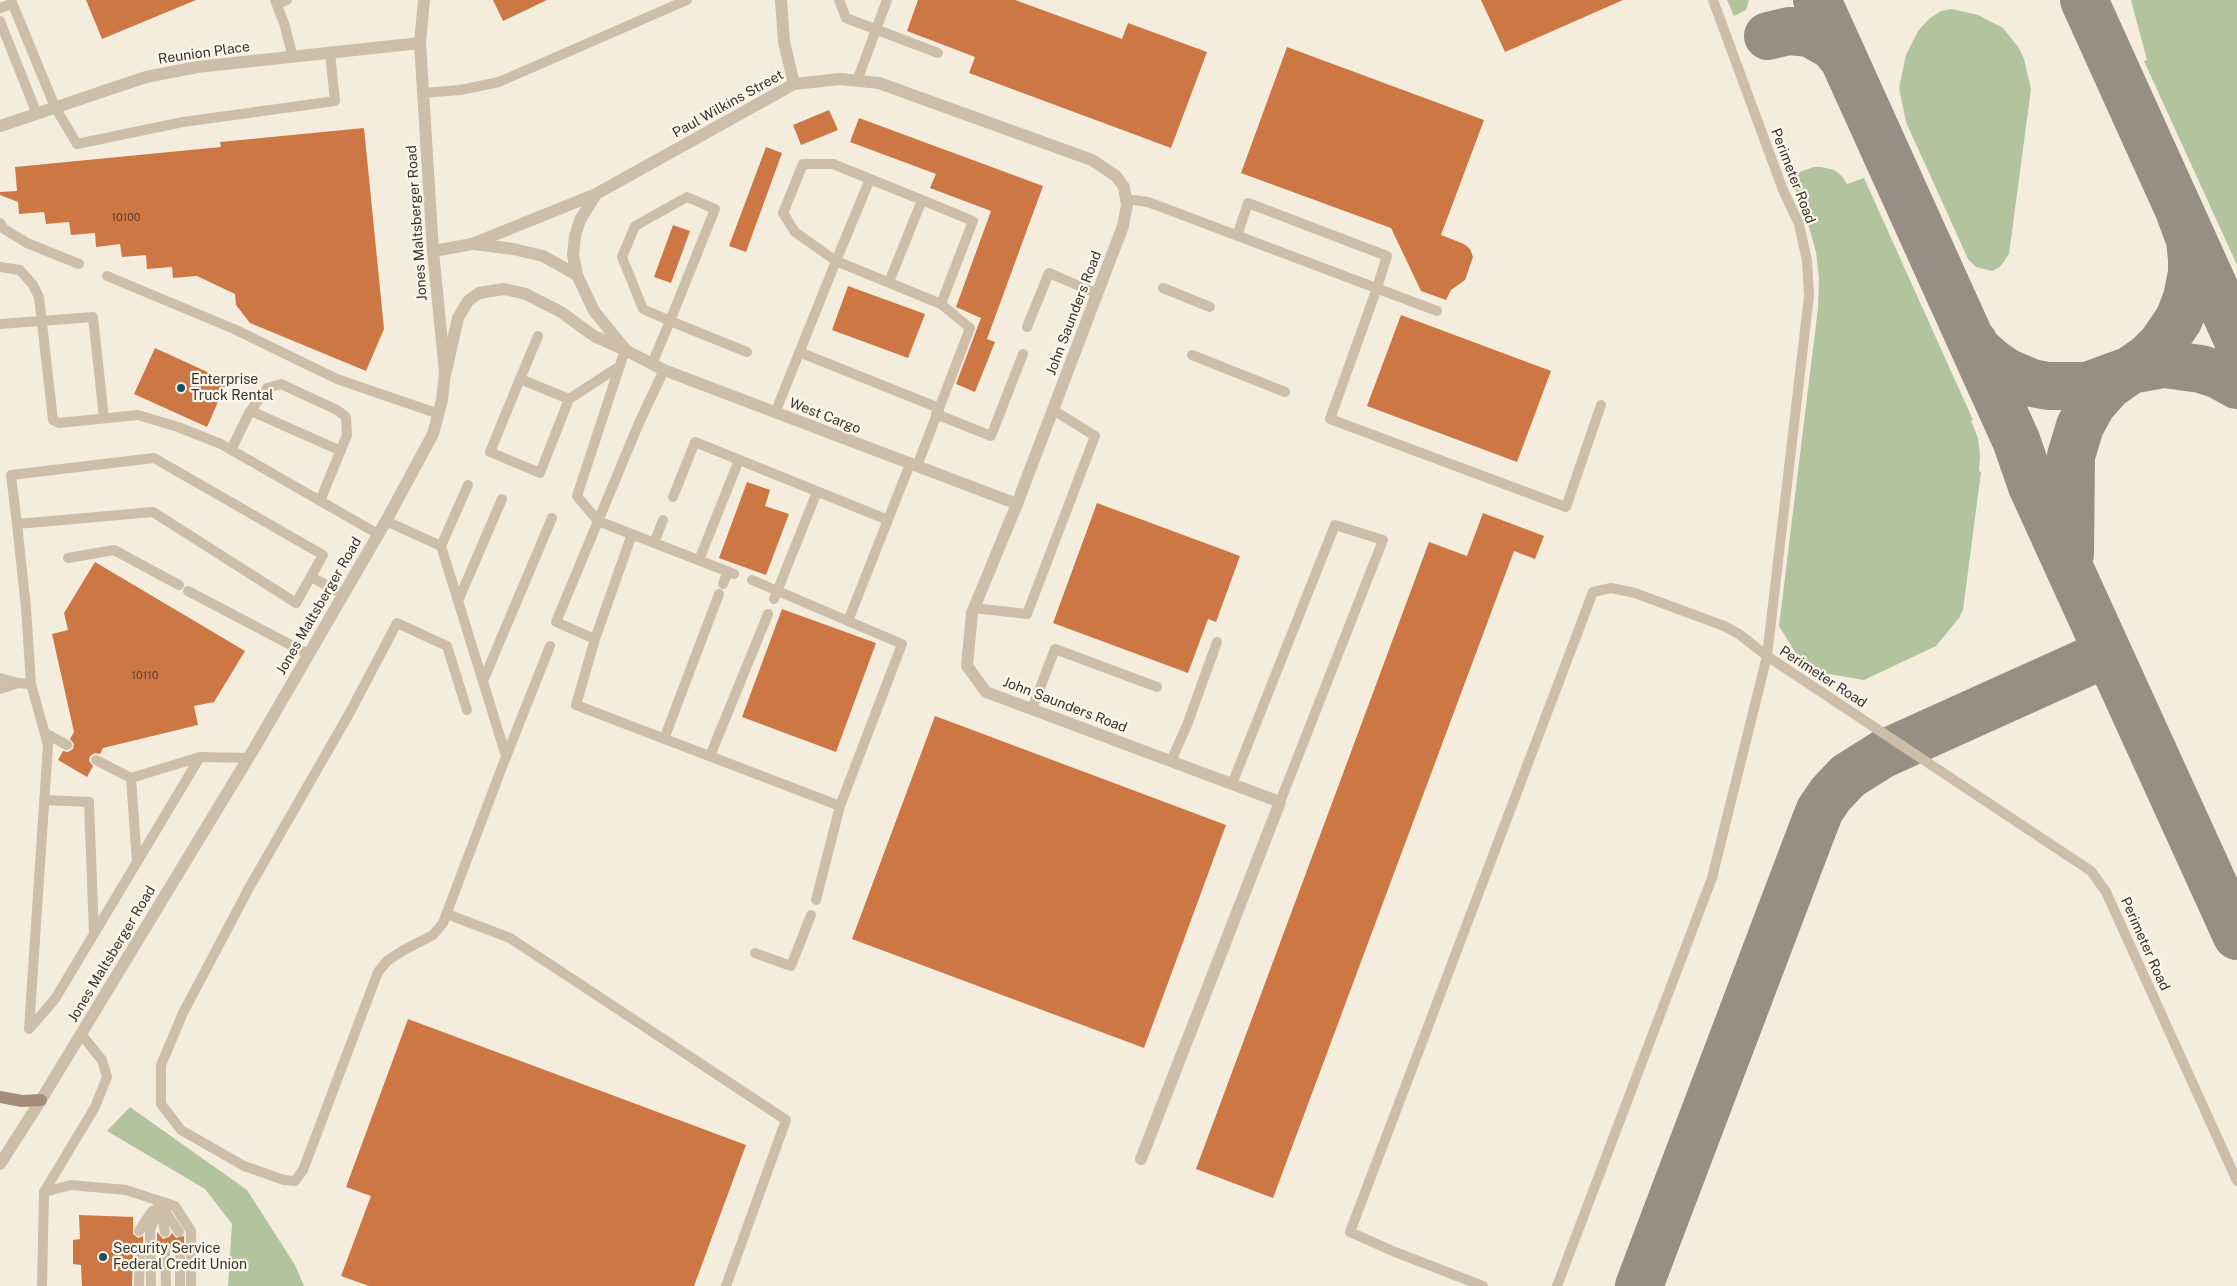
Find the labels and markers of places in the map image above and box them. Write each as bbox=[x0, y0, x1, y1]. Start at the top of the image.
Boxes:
place label: Enterprise Truck Rental bbox=[191, 372, 274, 404]
marker: Enterprise Truck Rental bbox=[175, 382, 187, 394]
place label: Security Service Federal Credit Union bbox=[113, 1241, 247, 1274]
marker: Security Service Federal Credit Union bbox=[97, 1251, 109, 1263]

